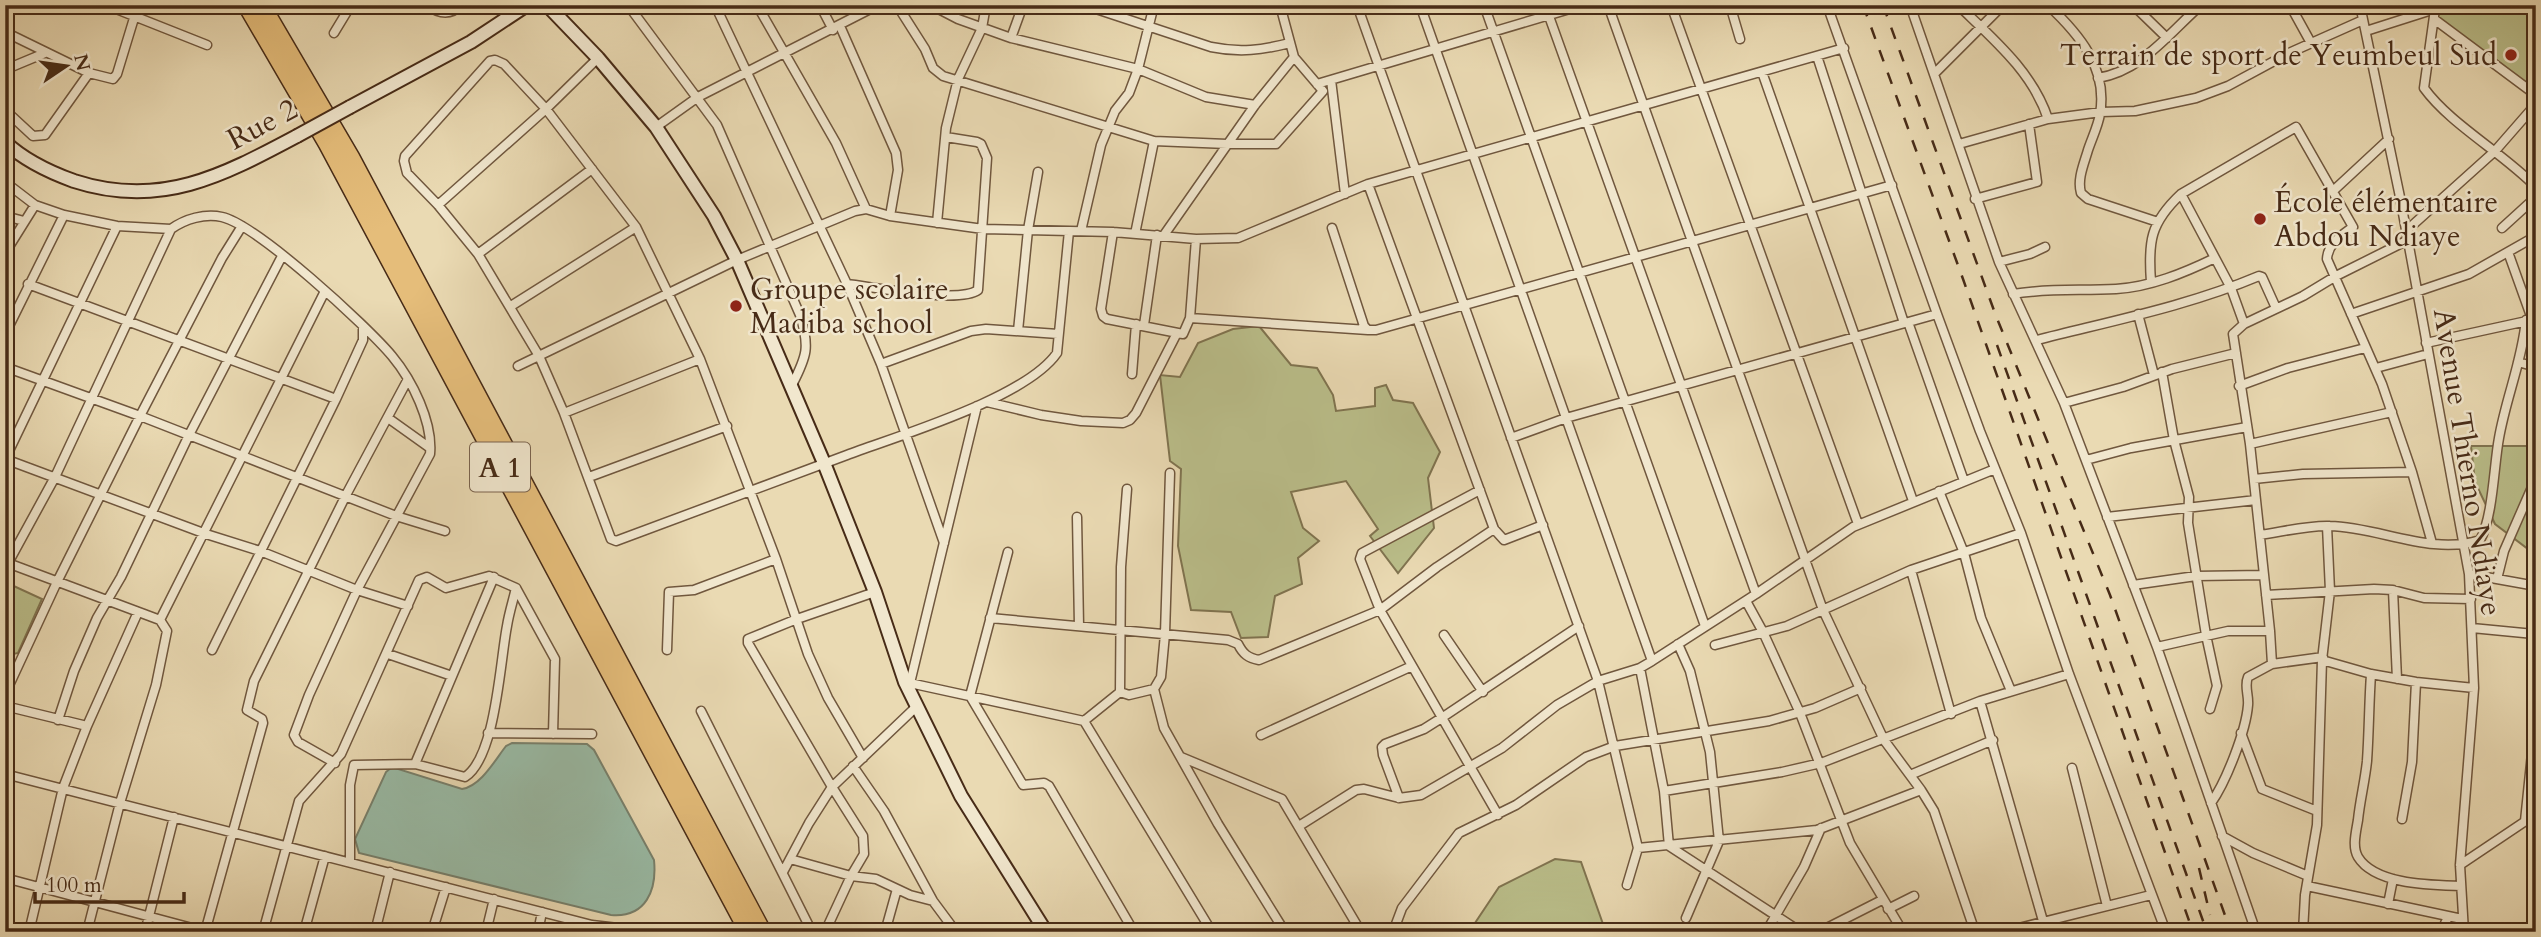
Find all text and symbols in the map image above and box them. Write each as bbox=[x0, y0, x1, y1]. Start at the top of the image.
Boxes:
north arrow bbox=[32, 32, 102, 102]
place label: Terrain de sport de Yeumbeul Sud bbox=[2060, 35, 2497, 76]
marker: Terrain de sport de Yeumbeul Sud bbox=[2503, 47, 2519, 63]
text: N bbox=[67, 51, 96, 74]
street label: Rue 2 bbox=[220, 89, 305, 160]
place label: École élémentaire Abdou Ndiaye bbox=[2274, 182, 2498, 257]
marker: École élémentaire Abdou Ndiaye bbox=[2252, 211, 2268, 227]
place label: Groupe scolaire Madiba school bbox=[750, 269, 949, 344]
marker: Groupe scolaire Madiba school bbox=[728, 298, 744, 314]
street label: Avenue Thierno Ndiaye bbox=[2423, 306, 2512, 619]
road number: A 1 bbox=[470, 442, 530, 491]
scale bar bbox=[35, 860, 184, 904]
text: 100 m bbox=[46, 871, 102, 900]

